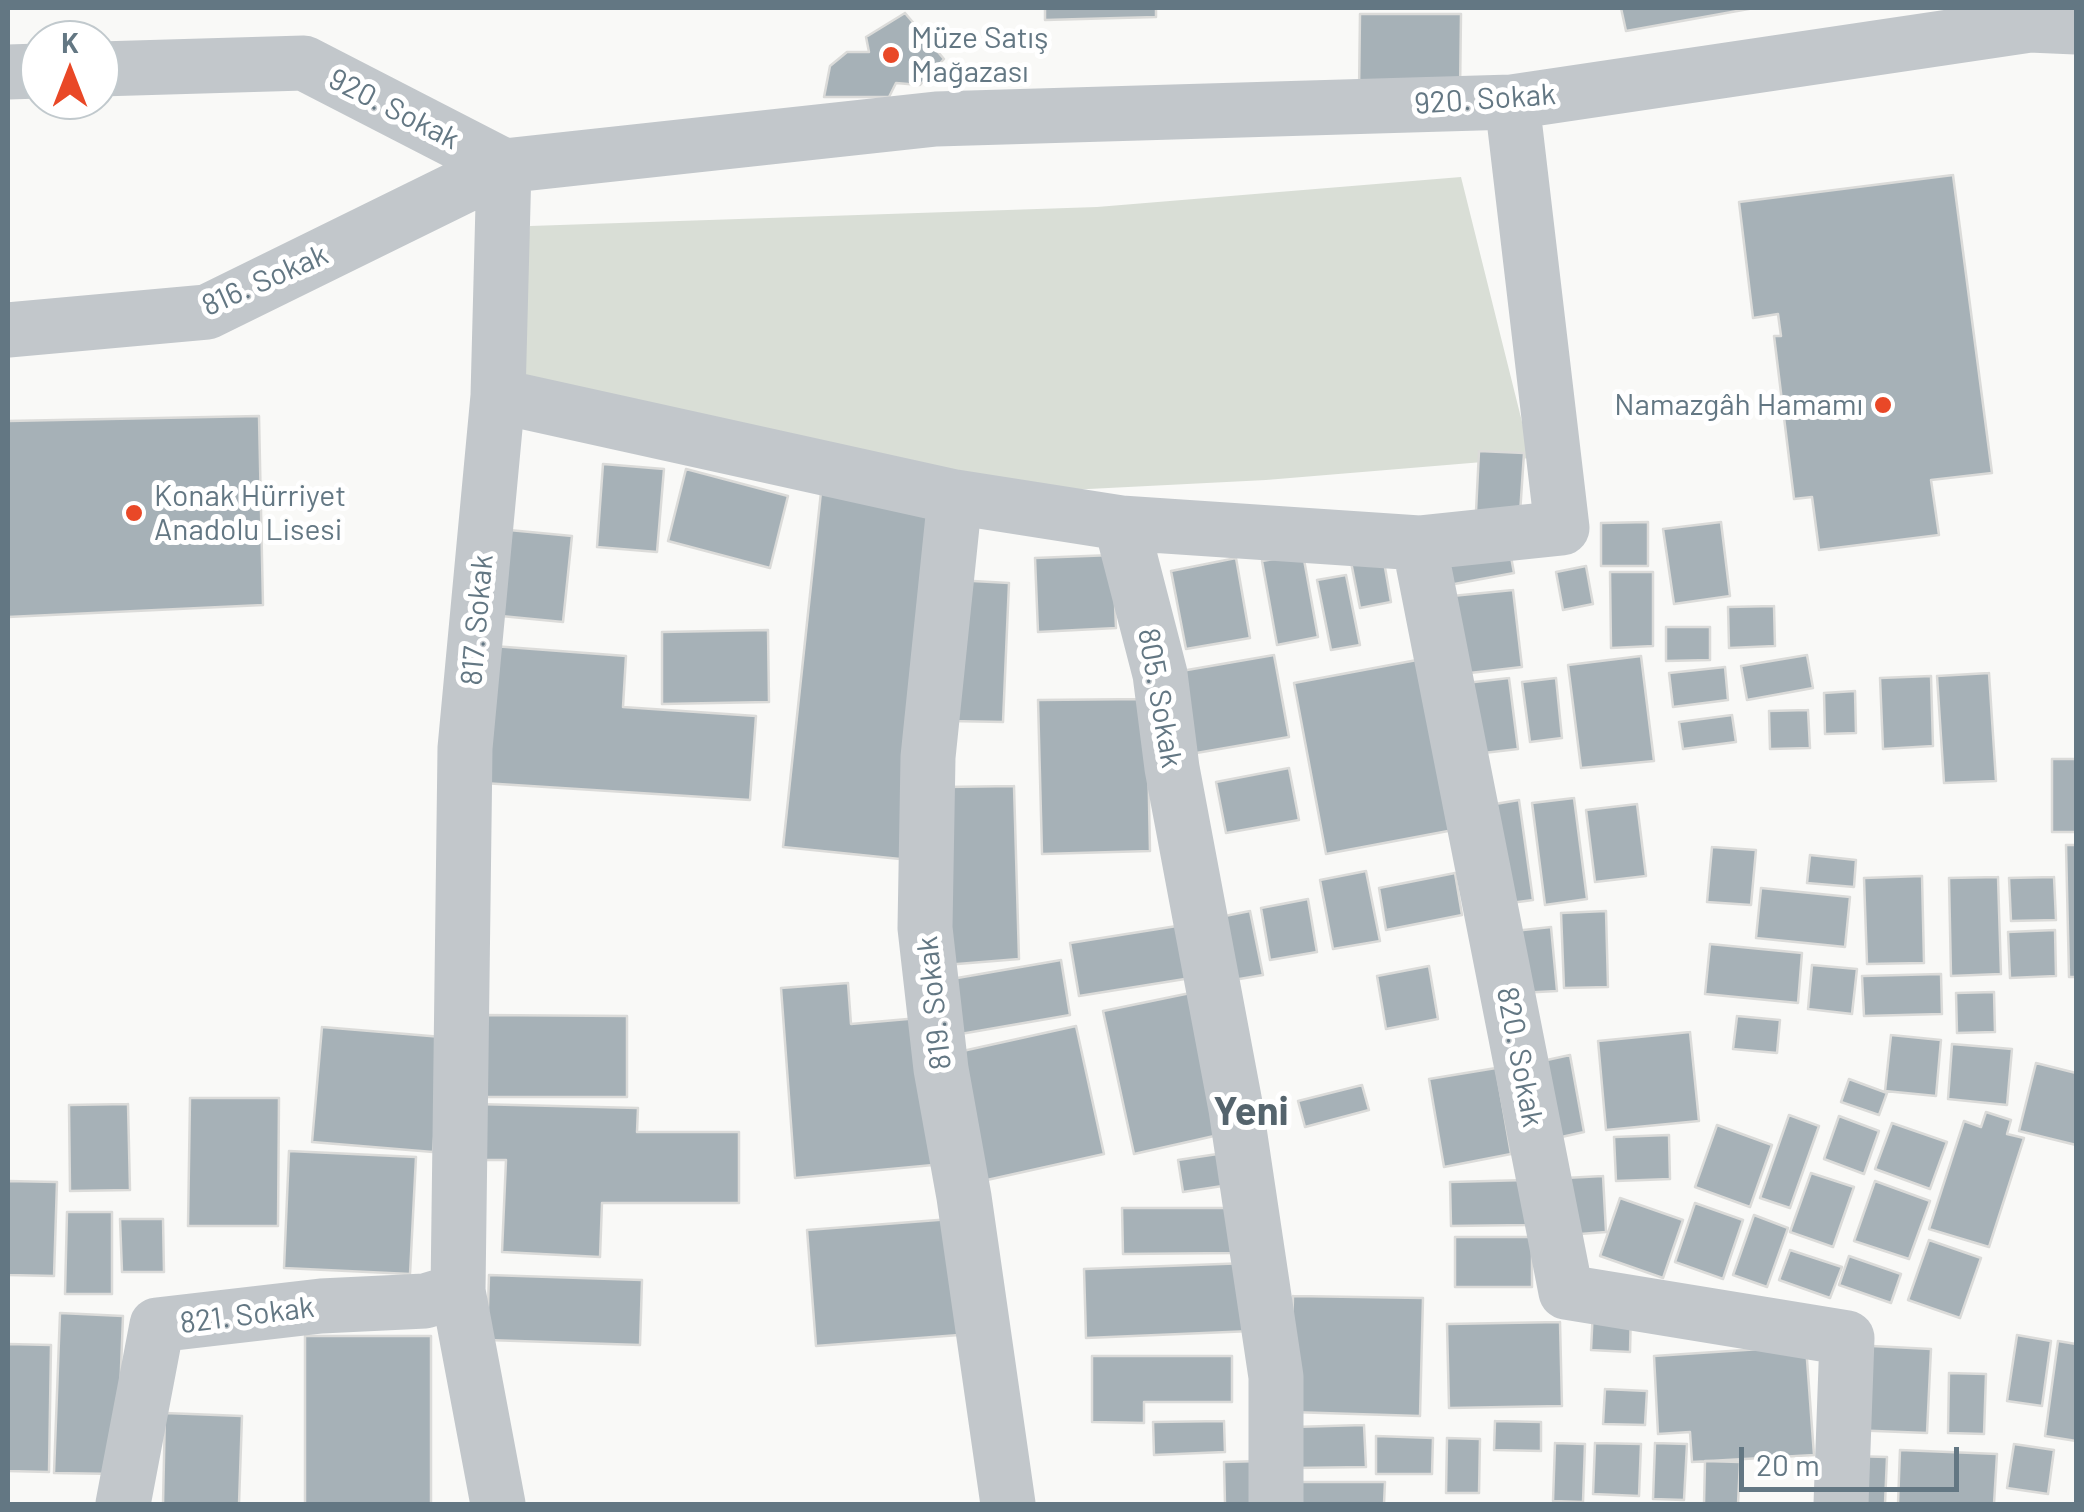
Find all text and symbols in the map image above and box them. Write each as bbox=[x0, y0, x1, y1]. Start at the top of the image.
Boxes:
north arrow bbox=[20, 20, 120, 120]
place label: Müze Satış Mağazası bbox=[911, 20, 1048, 90]
text: K bbox=[61, 25, 79, 59]
marker: Müze Satış Mağazası bbox=[880, 44, 902, 66]
street label: 920. Sokak bbox=[323, 61, 465, 157]
street label: 920. Sokak bbox=[1413, 76, 1557, 122]
street label: 816. Sokak bbox=[196, 236, 334, 324]
place label: Namazgâh Hamamı bbox=[1614, 387, 1863, 423]
marker: Namazgâh Hamamı bbox=[1872, 394, 1894, 416]
place label: Konak Hürriyet Anadolu Lisesi bbox=[154, 478, 346, 548]
marker: Konak Hürriyet Anadolu Lisesi bbox=[123, 502, 145, 524]
street label: 817. Sokak bbox=[453, 553, 501, 687]
street label: 805. Sokak bbox=[1130, 625, 1190, 771]
street label: 819. Sokak bbox=[909, 934, 959, 1072]
street label: 820. Sokak bbox=[1489, 984, 1551, 1130]
district label: Yeni bbox=[1213, 1088, 1289, 1136]
street label: 821. Sokak bbox=[178, 1289, 316, 1341]
scale bar bbox=[1744, 1427, 1964, 1489]
text: 20 m bbox=[1756, 1446, 1820, 1482]

